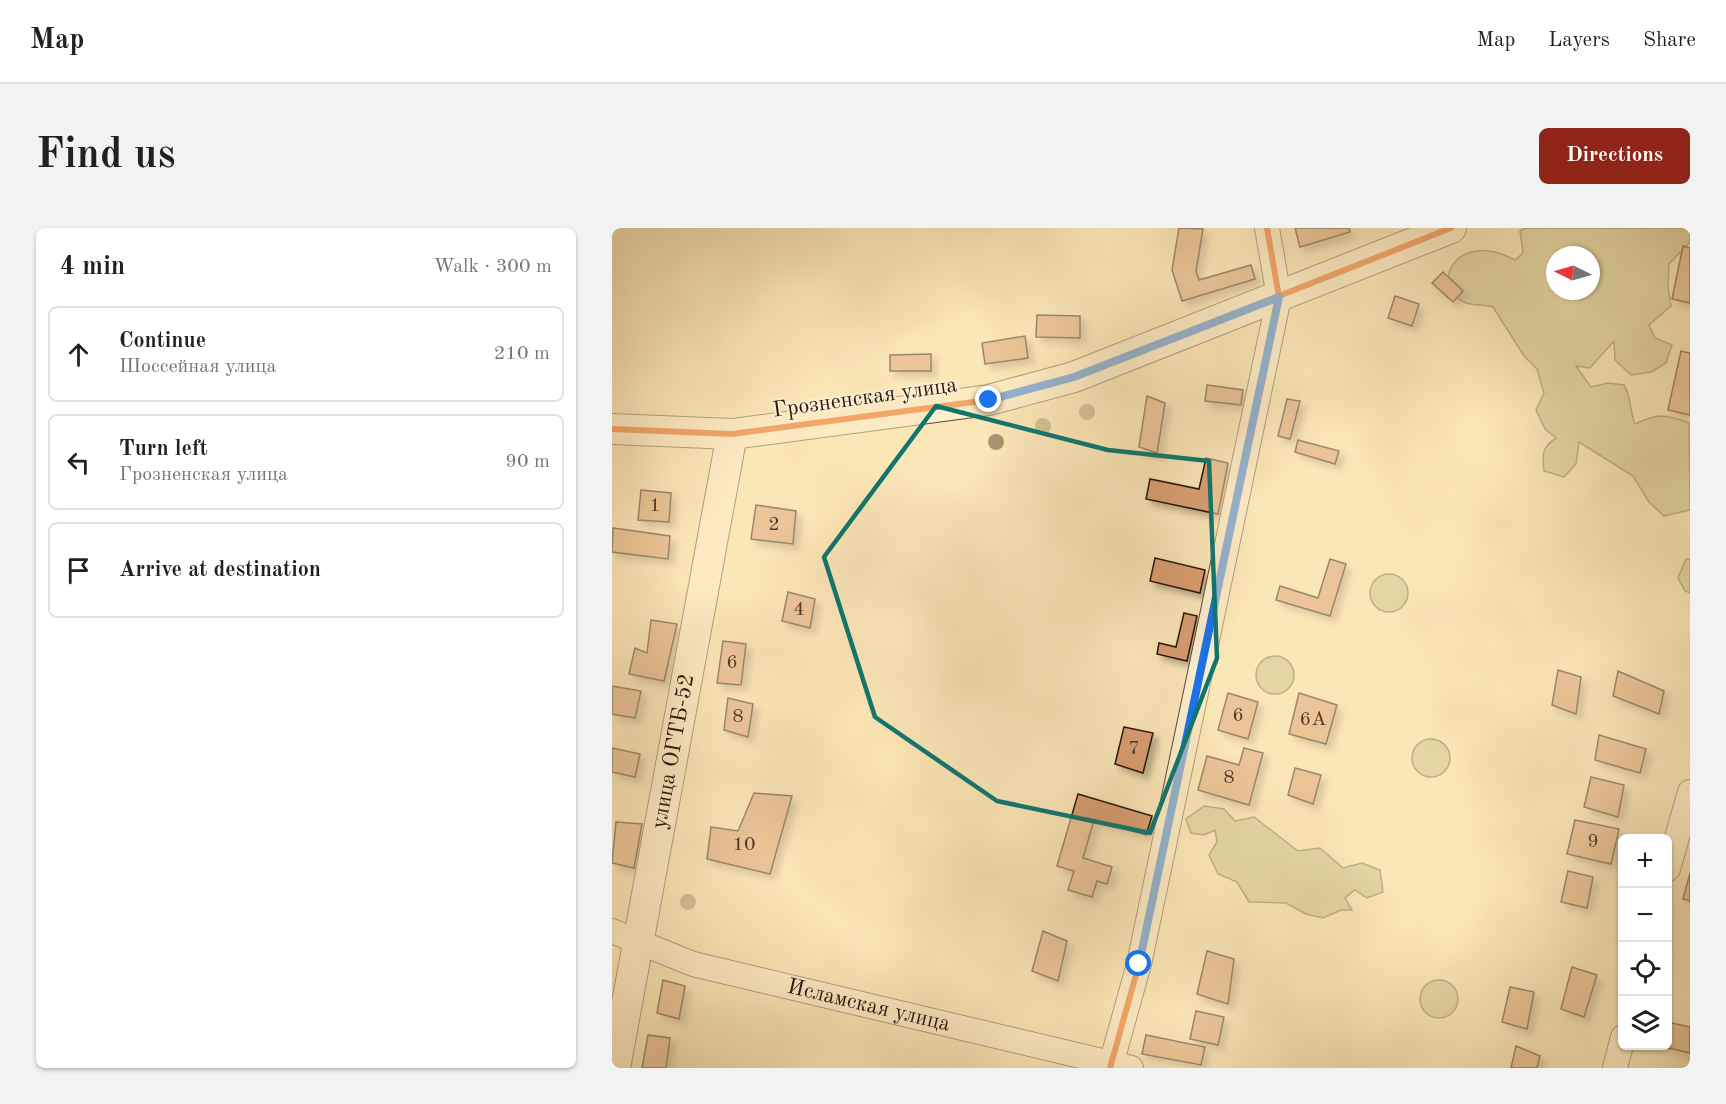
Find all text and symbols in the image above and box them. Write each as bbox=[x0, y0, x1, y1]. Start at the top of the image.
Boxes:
text: Map bbox=[30, 27, 84, 55]
text: Map bbox=[1476, 30, 1515, 51]
text: Layers bbox=[1548, 30, 1610, 51]
text: Share bbox=[1643, 30, 1696, 51]
button: Directions bbox=[1539, 128, 1690, 184]
text: Find us bbox=[36, 135, 175, 177]
north arrow bbox=[1546, 246, 1600, 300]
text: 4 min bbox=[60, 254, 125, 280]
text: Walk · 300 m bbox=[433, 257, 552, 277]
text: Continue bbox=[119, 330, 206, 352]
icon: ahead bbox=[62, 338, 95, 371]
text: 210 m bbox=[494, 344, 550, 364]
text: Шоссейная улица bbox=[119, 357, 276, 377]
street label: Грозненская улица bbox=[771, 374, 959, 422]
route end bbox=[975, 386, 1001, 412]
text: Turn left bbox=[119, 438, 208, 460]
icon: left bbox=[62, 446, 95, 479]
text: 90 m bbox=[505, 452, 550, 472]
text: Грозненская улица bbox=[119, 465, 288, 485]
house number: 1 bbox=[649, 496, 661, 516]
house number: 2 bbox=[768, 515, 780, 535]
icon: arrive bbox=[62, 554, 95, 587]
text: Arrive at destination bbox=[119, 559, 321, 581]
house number: 4 bbox=[793, 600, 805, 620]
house number: 6 bbox=[726, 653, 738, 673]
street label: улица ОГТБ-52 bbox=[648, 672, 699, 831]
house number: 6 bbox=[1232, 706, 1244, 726]
house number: 8 bbox=[732, 707, 744, 727]
house number: 6А bbox=[1300, 710, 1326, 730]
house number: 7 bbox=[1128, 739, 1140, 759]
house number: 8 bbox=[1223, 768, 1235, 788]
house number: 9 bbox=[1587, 832, 1599, 852]
map controls bbox=[1618, 834, 1672, 1050]
button: + bbox=[1618, 834, 1672, 888]
house number: 10 bbox=[732, 835, 756, 855]
button: − bbox=[1618, 888, 1672, 942]
button: locate bbox=[1618, 942, 1672, 996]
route start bbox=[1125, 950, 1151, 976]
street label: Исламская улица bbox=[785, 976, 952, 1036]
button: layers bbox=[1618, 996, 1672, 1050]

